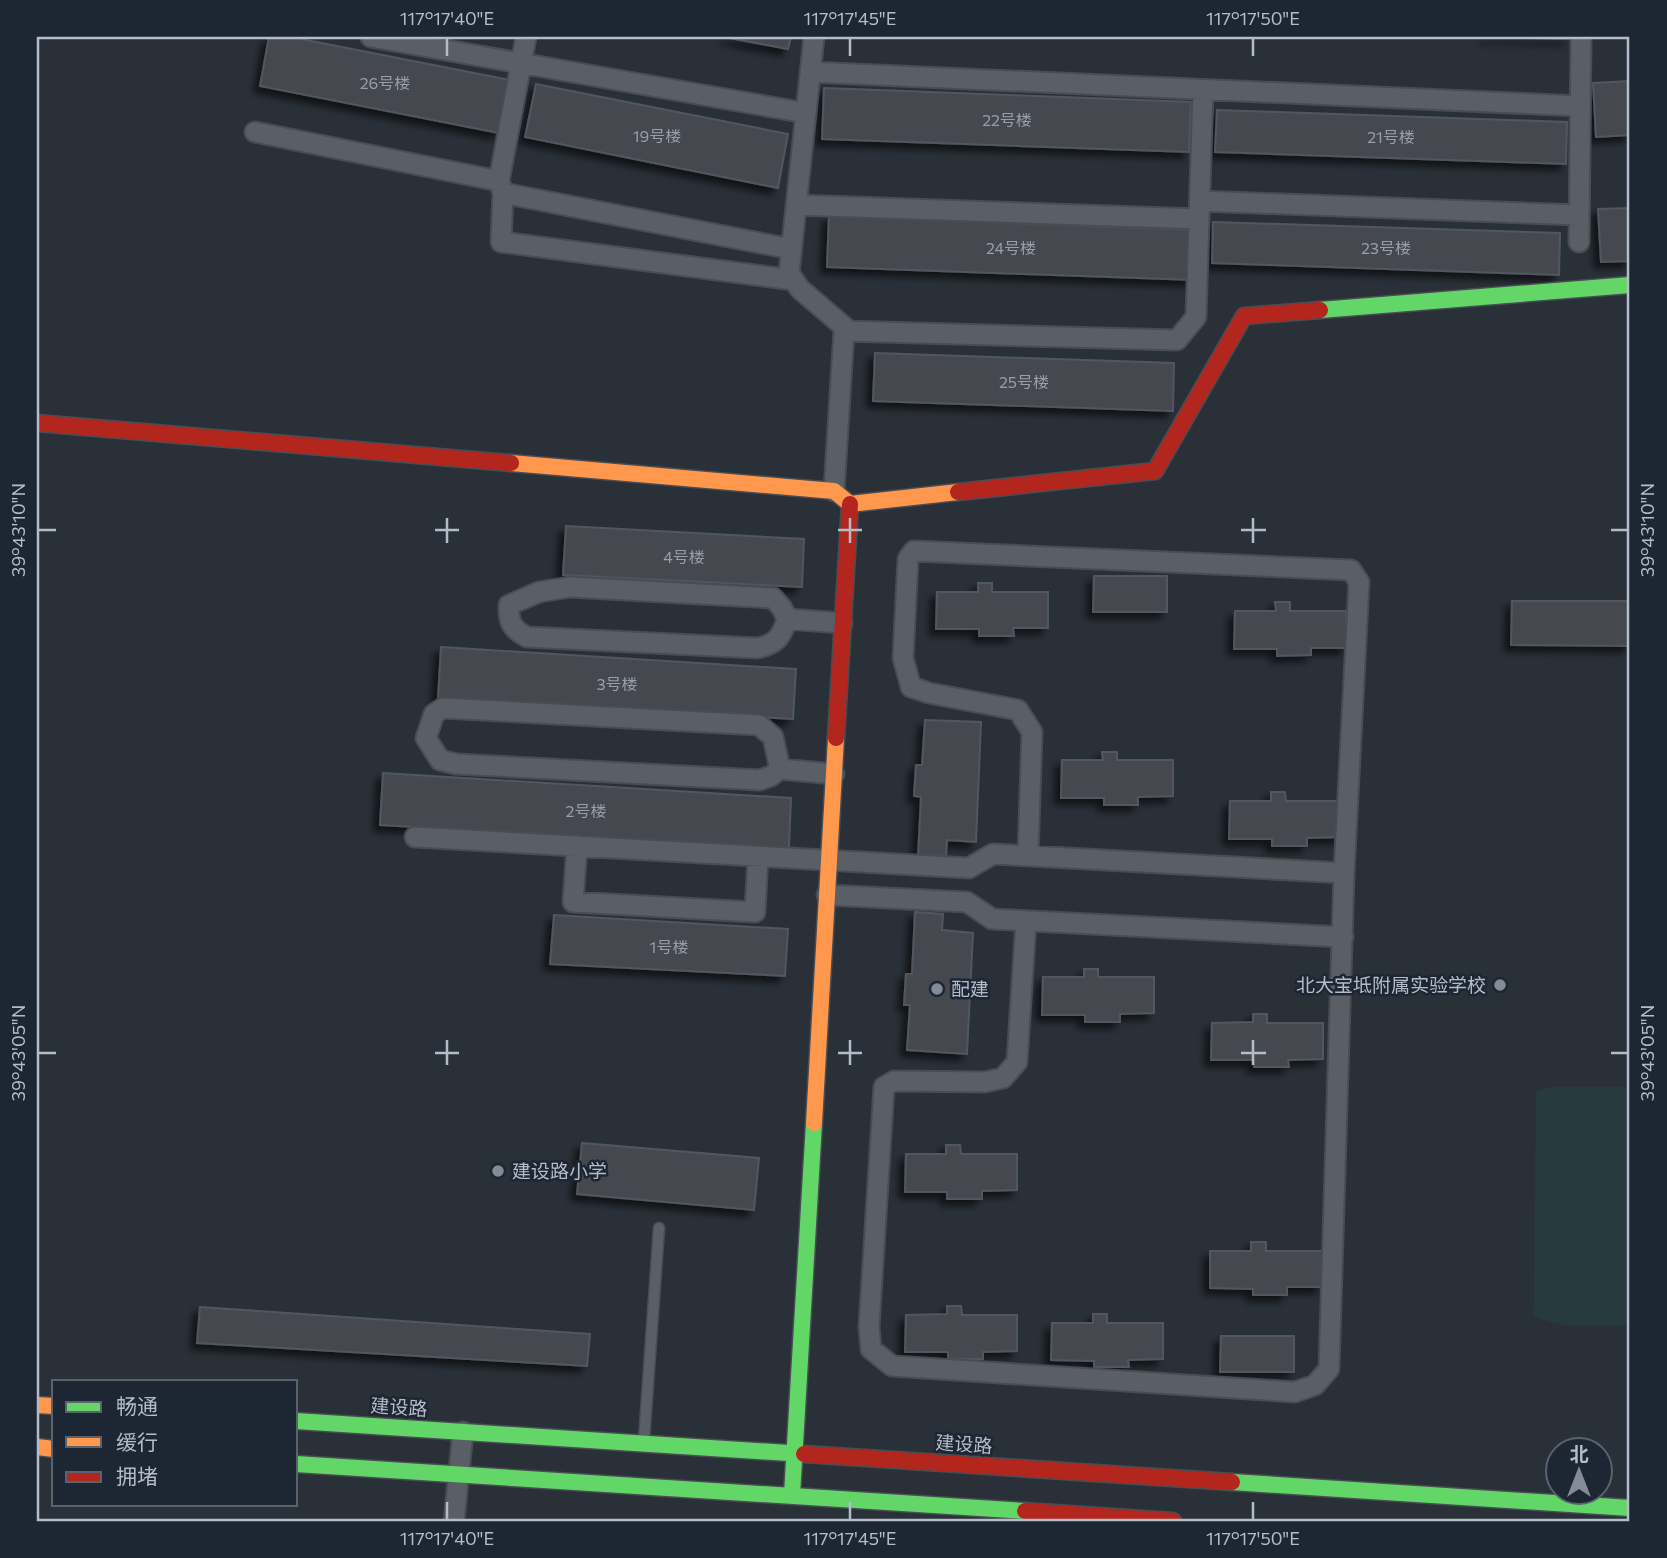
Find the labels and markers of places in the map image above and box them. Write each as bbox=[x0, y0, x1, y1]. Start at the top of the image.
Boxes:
place label: 北大宝坻附属实验学校 bbox=[1296, 973, 1486, 996]
place label: 配建 bbox=[951, 977, 989, 1000]
marker: 北大宝坻附属实验学校 bbox=[1492, 977, 1508, 993]
marker: 配建 bbox=[929, 981, 945, 997]
place label: 建设路小学 bbox=[512, 1159, 607, 1182]
marker: 建设路小学 bbox=[490, 1163, 506, 1179]

